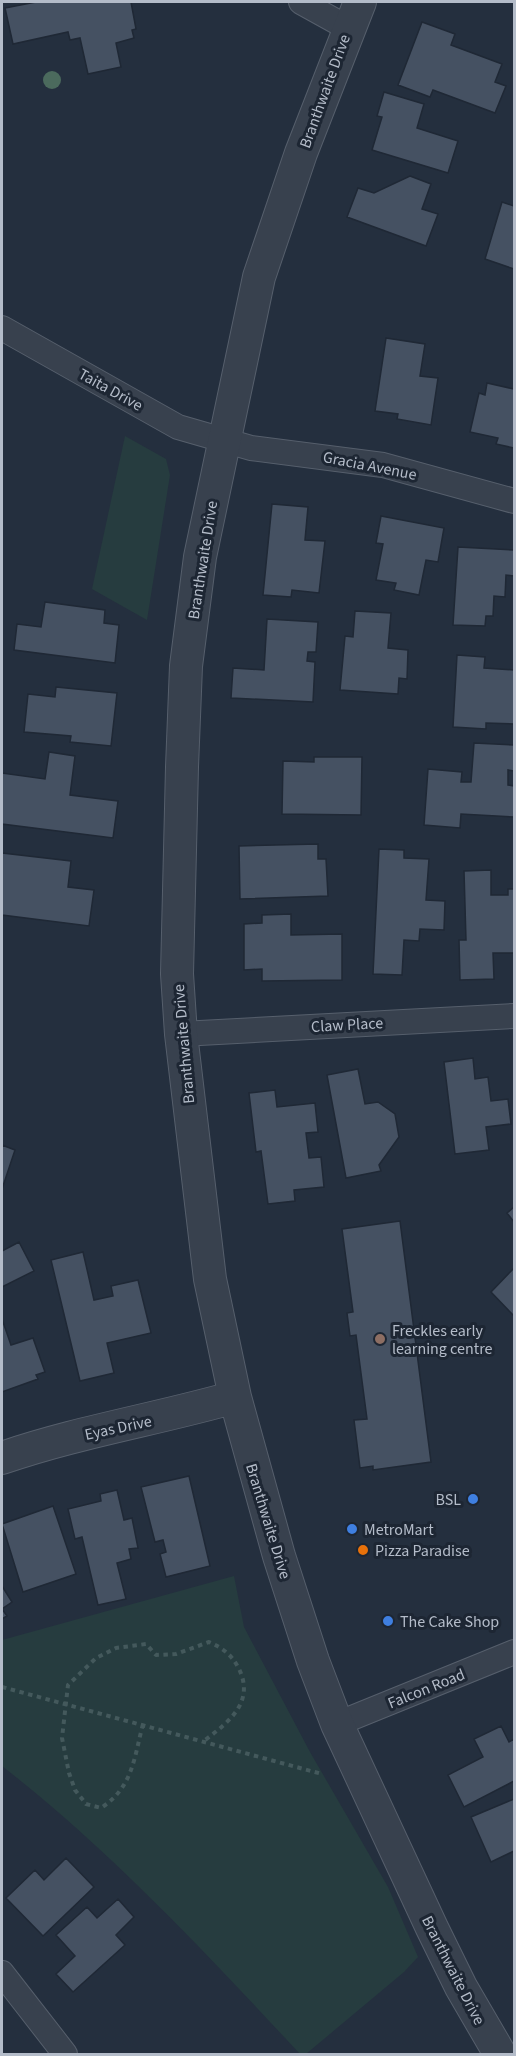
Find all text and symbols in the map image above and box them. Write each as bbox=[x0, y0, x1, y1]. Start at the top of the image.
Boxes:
street label: Branthwaite Drive bbox=[294, 31, 356, 151]
street label: Taita Drive bbox=[74, 363, 147, 417]
street label: Gracia Avenue bbox=[321, 446, 419, 486]
street label: Branthwaite Drive bbox=[183, 499, 223, 621]
street label: Branthwaite Drive bbox=[168, 983, 200, 1105]
street label: Claw Place bbox=[310, 1012, 384, 1038]
place label: Freckles early learning centre bbox=[392, 1320, 493, 1360]
marker: Freckles early learning centre bbox=[373, 1332, 387, 1346]
street label: Eyas Drive bbox=[83, 1410, 154, 1446]
street label: Branthwaite Drive bbox=[240, 1461, 296, 1582]
place label: BSL bbox=[435, 1489, 461, 1511]
marker: BSL bbox=[466, 1492, 480, 1506]
place label: MetroMart bbox=[364, 1519, 434, 1541]
marker: MetroMart bbox=[345, 1522, 359, 1536]
place label: Pizza Paradise bbox=[375, 1540, 470, 1562]
marker: Pizza Paradise bbox=[356, 1543, 370, 1557]
place label: The Cake Shop bbox=[400, 1611, 499, 1633]
marker: The Cake Shop bbox=[381, 1614, 395, 1628]
street label: Falcon Road bbox=[385, 1663, 468, 1714]
street label: Branthwaite Drive bbox=[416, 1912, 490, 2029]

